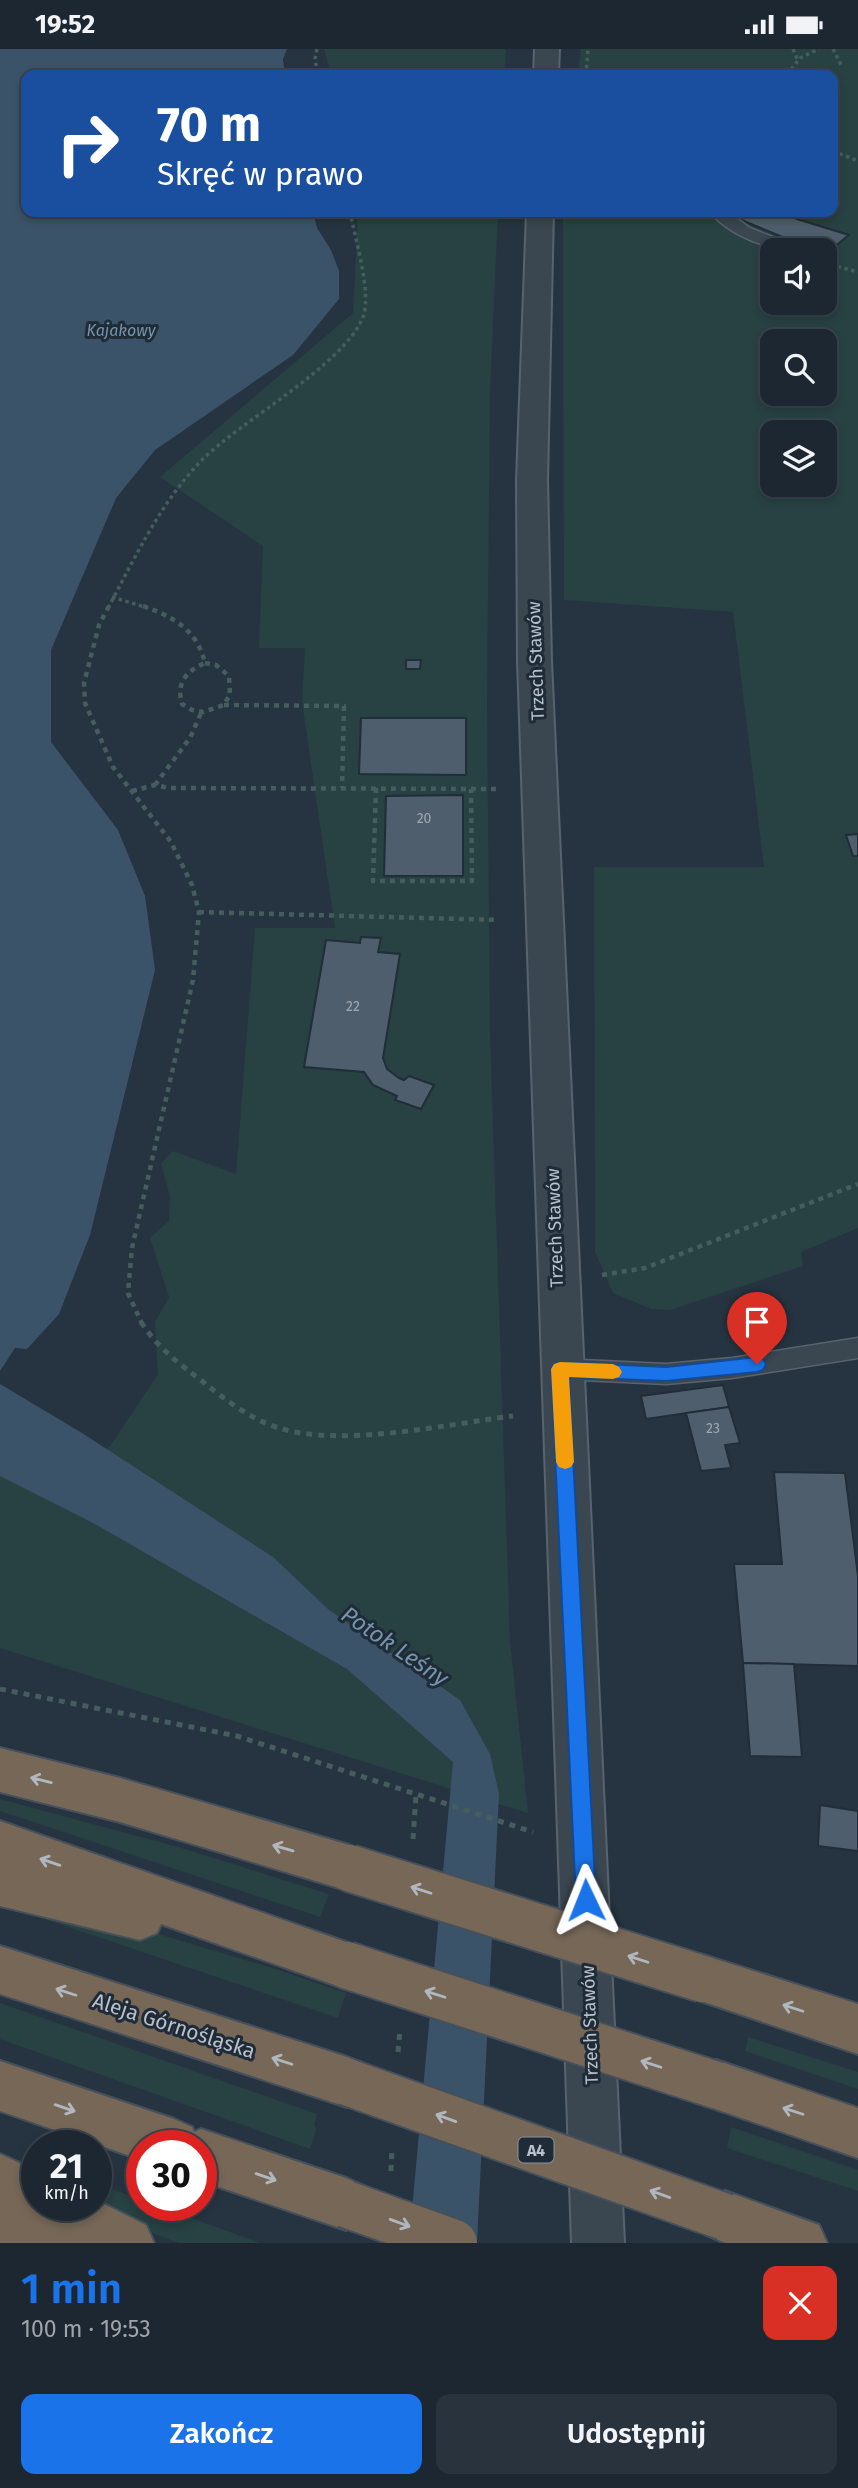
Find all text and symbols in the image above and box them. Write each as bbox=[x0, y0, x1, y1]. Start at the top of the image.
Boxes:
text: 19:52 bbox=[35, 9, 95, 40]
text: 70 m bbox=[157, 95, 261, 154]
icon: right bbox=[42, 98, 133, 189]
text: Skręć w prawo bbox=[157, 155, 364, 193]
map controls bbox=[760, 238, 837, 497]
button: sound bbox=[760, 238, 837, 315]
water label: Kajakowy bbox=[87, 321, 157, 340]
button: search bbox=[760, 329, 837, 406]
button: layers bbox=[760, 420, 837, 497]
street label: Trzech Stawów bbox=[523, 601, 549, 721]
house number: 20 bbox=[417, 810, 432, 827]
house number: 22 bbox=[346, 998, 360, 1015]
street label: Trzech Stawów bbox=[542, 1168, 568, 1288]
pin bbox=[727, 1292, 787, 1364]
icon: arrive bbox=[738, 1303, 776, 1341]
house number: 23 bbox=[706, 1420, 720, 1437]
water label: Potok Leśny bbox=[336, 1600, 454, 1692]
one-way arrow bbox=[30, 1773, 53, 1786]
one-way arrow bbox=[273, 1841, 295, 1854]
one-way arrow bbox=[40, 1855, 62, 1867]
position arrow bbox=[549, 1863, 623, 1937]
one-way arrow bbox=[410, 1883, 432, 1896]
one-way arrow bbox=[627, 1951, 649, 1964]
street label: Trzech Stawów bbox=[577, 1965, 603, 2085]
one-way arrow bbox=[55, 1984, 77, 1997]
one-way arrow bbox=[424, 1986, 446, 1999]
street label: Aleja Górnośląska bbox=[89, 1987, 259, 2065]
one-way arrow bbox=[782, 2001, 804, 2014]
one-way arrow bbox=[272, 2054, 294, 2067]
one-way arrow bbox=[640, 2057, 662, 2070]
one-way arrow bbox=[53, 2103, 75, 2115]
one-way arrow bbox=[783, 2104, 805, 2116]
one-way arrow bbox=[436, 2110, 458, 2123]
speed limit sign: 30 bbox=[126, 2130, 217, 2221]
road number: A4 bbox=[518, 2137, 554, 2163]
text: 21 bbox=[50, 2145, 83, 2187]
one-way arrow bbox=[254, 2171, 276, 2184]
text: km/h bbox=[44, 2182, 89, 2204]
one-way arrow bbox=[650, 2187, 672, 2199]
one-way arrow bbox=[389, 2218, 411, 2231]
text: 1 min bbox=[21, 2264, 122, 2314]
button: close bbox=[763, 2266, 837, 2340]
text: 100 m · 19:53 bbox=[21, 2315, 151, 2343]
button: Zakończ bbox=[21, 2394, 422, 2474]
button: Udostępnij bbox=[436, 2394, 837, 2474]

